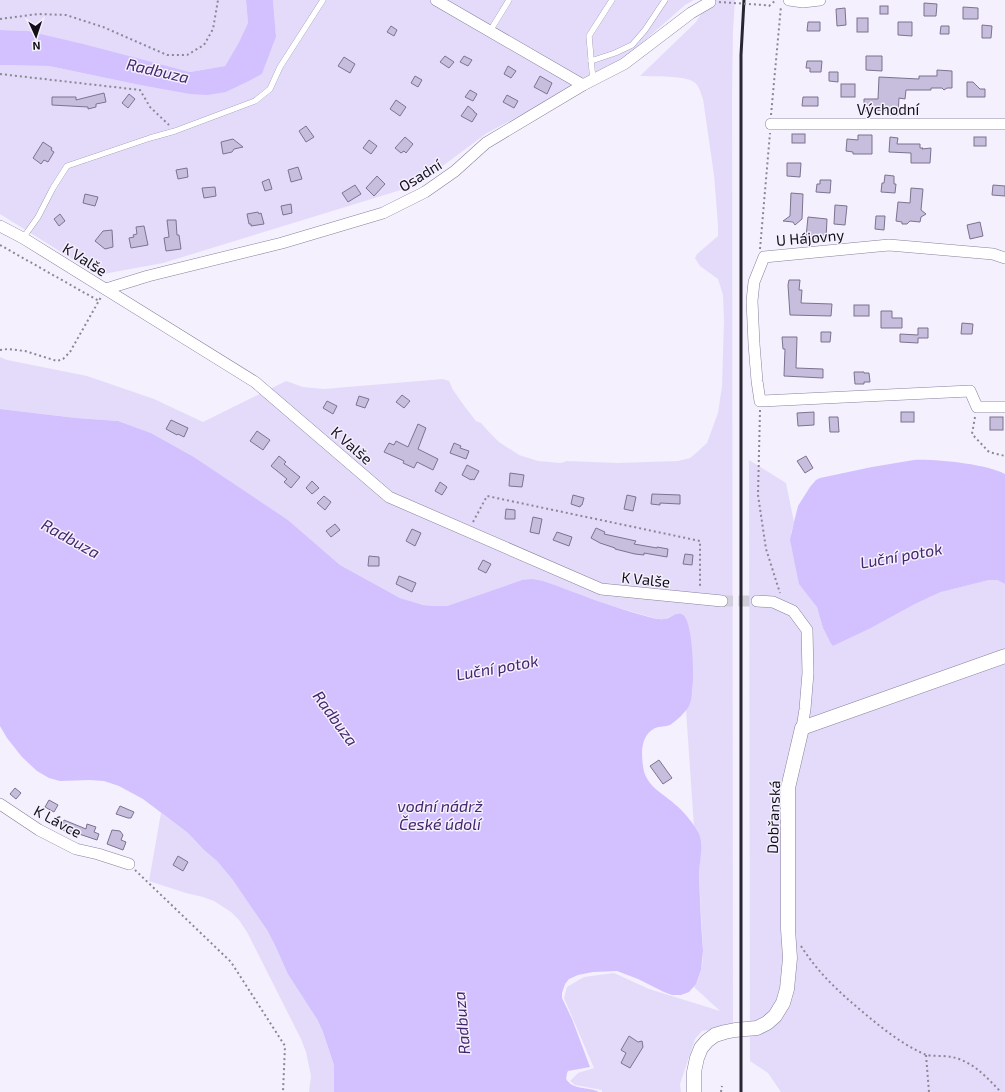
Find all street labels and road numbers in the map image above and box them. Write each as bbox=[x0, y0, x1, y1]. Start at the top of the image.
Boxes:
street label: Východní bbox=[857, 100, 921, 118]
street label: Osadní bbox=[395, 154, 446, 195]
street label: U Hájovny bbox=[775, 225, 845, 250]
street label: K Valše bbox=[60, 238, 110, 280]
street label: K Valše bbox=[328, 422, 376, 468]
street label: K Valše bbox=[621, 567, 671, 591]
street label: Dobřanská bbox=[763, 780, 783, 854]
street label: K Lávce bbox=[31, 801, 85, 841]

